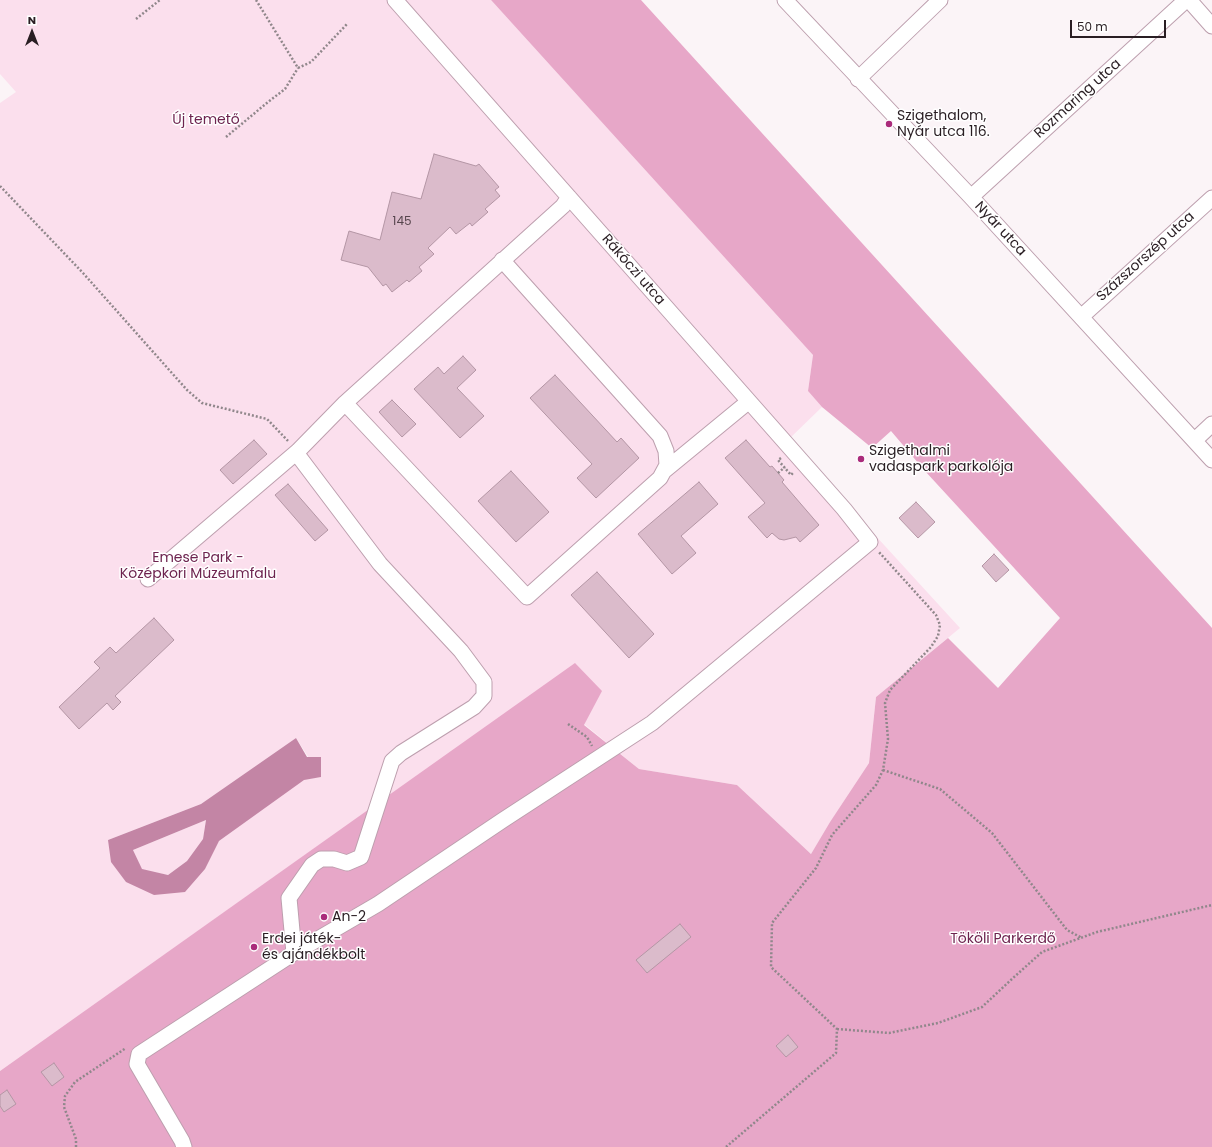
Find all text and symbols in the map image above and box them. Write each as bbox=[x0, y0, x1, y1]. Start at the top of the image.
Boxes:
north arrow bbox=[12, 12, 52, 52]
text: N bbox=[28, 12, 36, 28]
scale bar bbox=[1072, 12, 1168, 38]
text: 50 m bbox=[1077, 18, 1108, 35]
street label: Rozmaring utca bbox=[1031, 56, 1125, 142]
place label: Szigethalom, Nyár utca 116. bbox=[897, 108, 990, 140]
park label: Új temető bbox=[172, 112, 240, 128]
marker: Szigethalom, Nyár utca 116. bbox=[884, 119, 894, 129]
street label: Nyár utca bbox=[971, 198, 1029, 260]
street label: Százszorszép utca bbox=[1094, 209, 1198, 305]
house number: 145 bbox=[393, 215, 411, 229]
street label: Rákóczi utca bbox=[598, 231, 668, 309]
place label: Szigethalmi vadaspark parkolója bbox=[869, 443, 1013, 476]
marker: Szigethalmi vadaspark parkolója bbox=[856, 454, 866, 464]
park label: Emese Park - Középkori Múzeumfalu bbox=[120, 550, 276, 582]
place label: An-2 bbox=[332, 909, 366, 925]
marker: An-2 bbox=[319, 912, 329, 922]
place label: Erdei játék- és ajándékbolt bbox=[262, 931, 365, 964]
park label: Tököli Parkerdő bbox=[950, 931, 1056, 947]
marker: Erdei játék- és ajándékbolt bbox=[249, 942, 259, 952]

